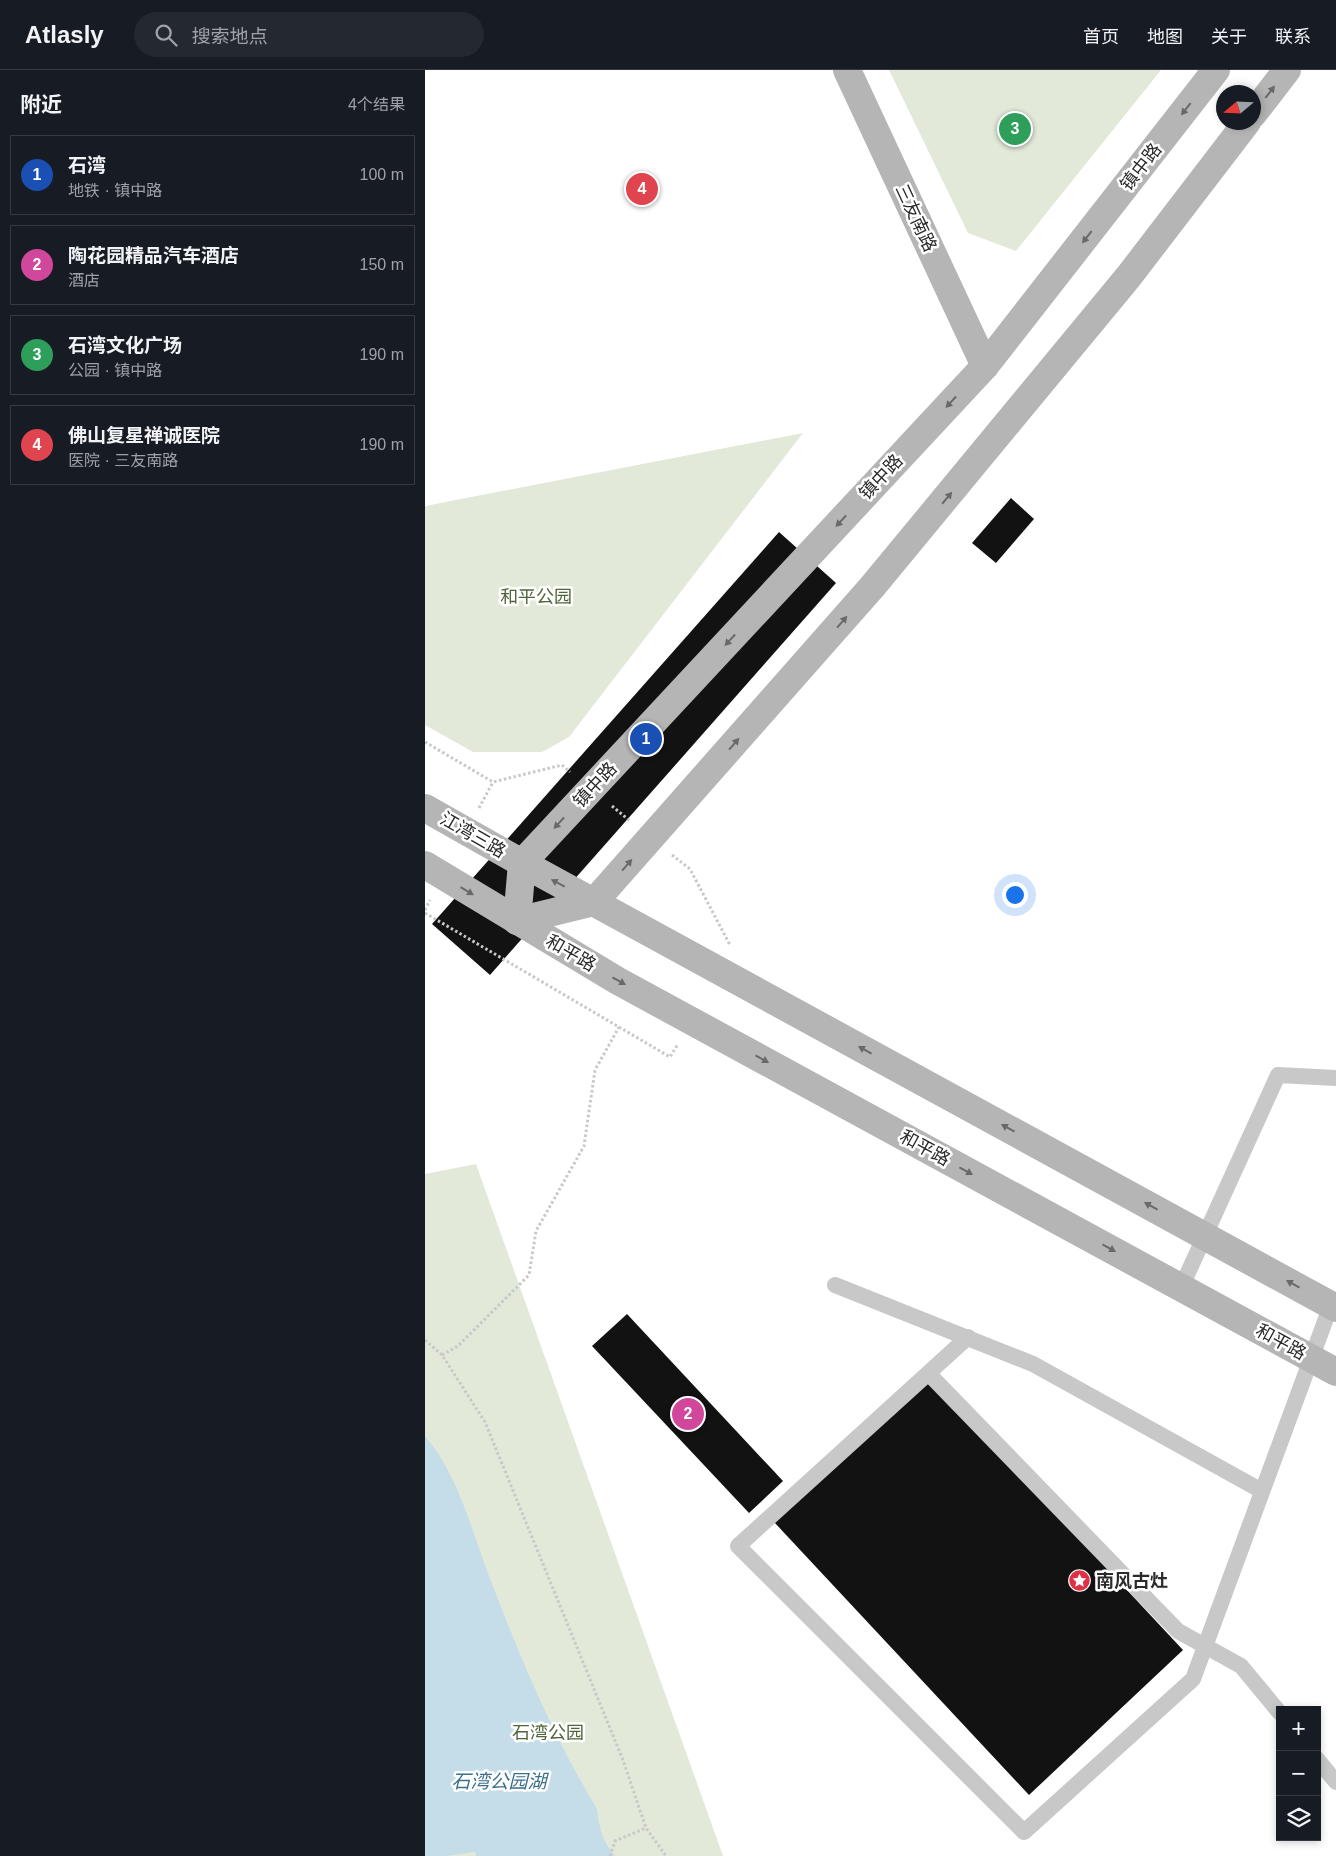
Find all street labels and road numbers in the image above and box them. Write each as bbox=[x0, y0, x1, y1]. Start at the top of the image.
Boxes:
street label: 镇中路 bbox=[1116, 140, 1166, 194]
street label: 三友南路 bbox=[892, 181, 940, 255]
street label: 镇中路 bbox=[855, 450, 907, 504]
street label: 镇中路 bbox=[569, 758, 621, 812]
street label: 江湾三路 bbox=[437, 808, 509, 862]
street label: 和平路 bbox=[543, 931, 599, 975]
street label: 和平路 bbox=[897, 1126, 953, 1170]
street label: 和平路 bbox=[1253, 1320, 1309, 1364]

